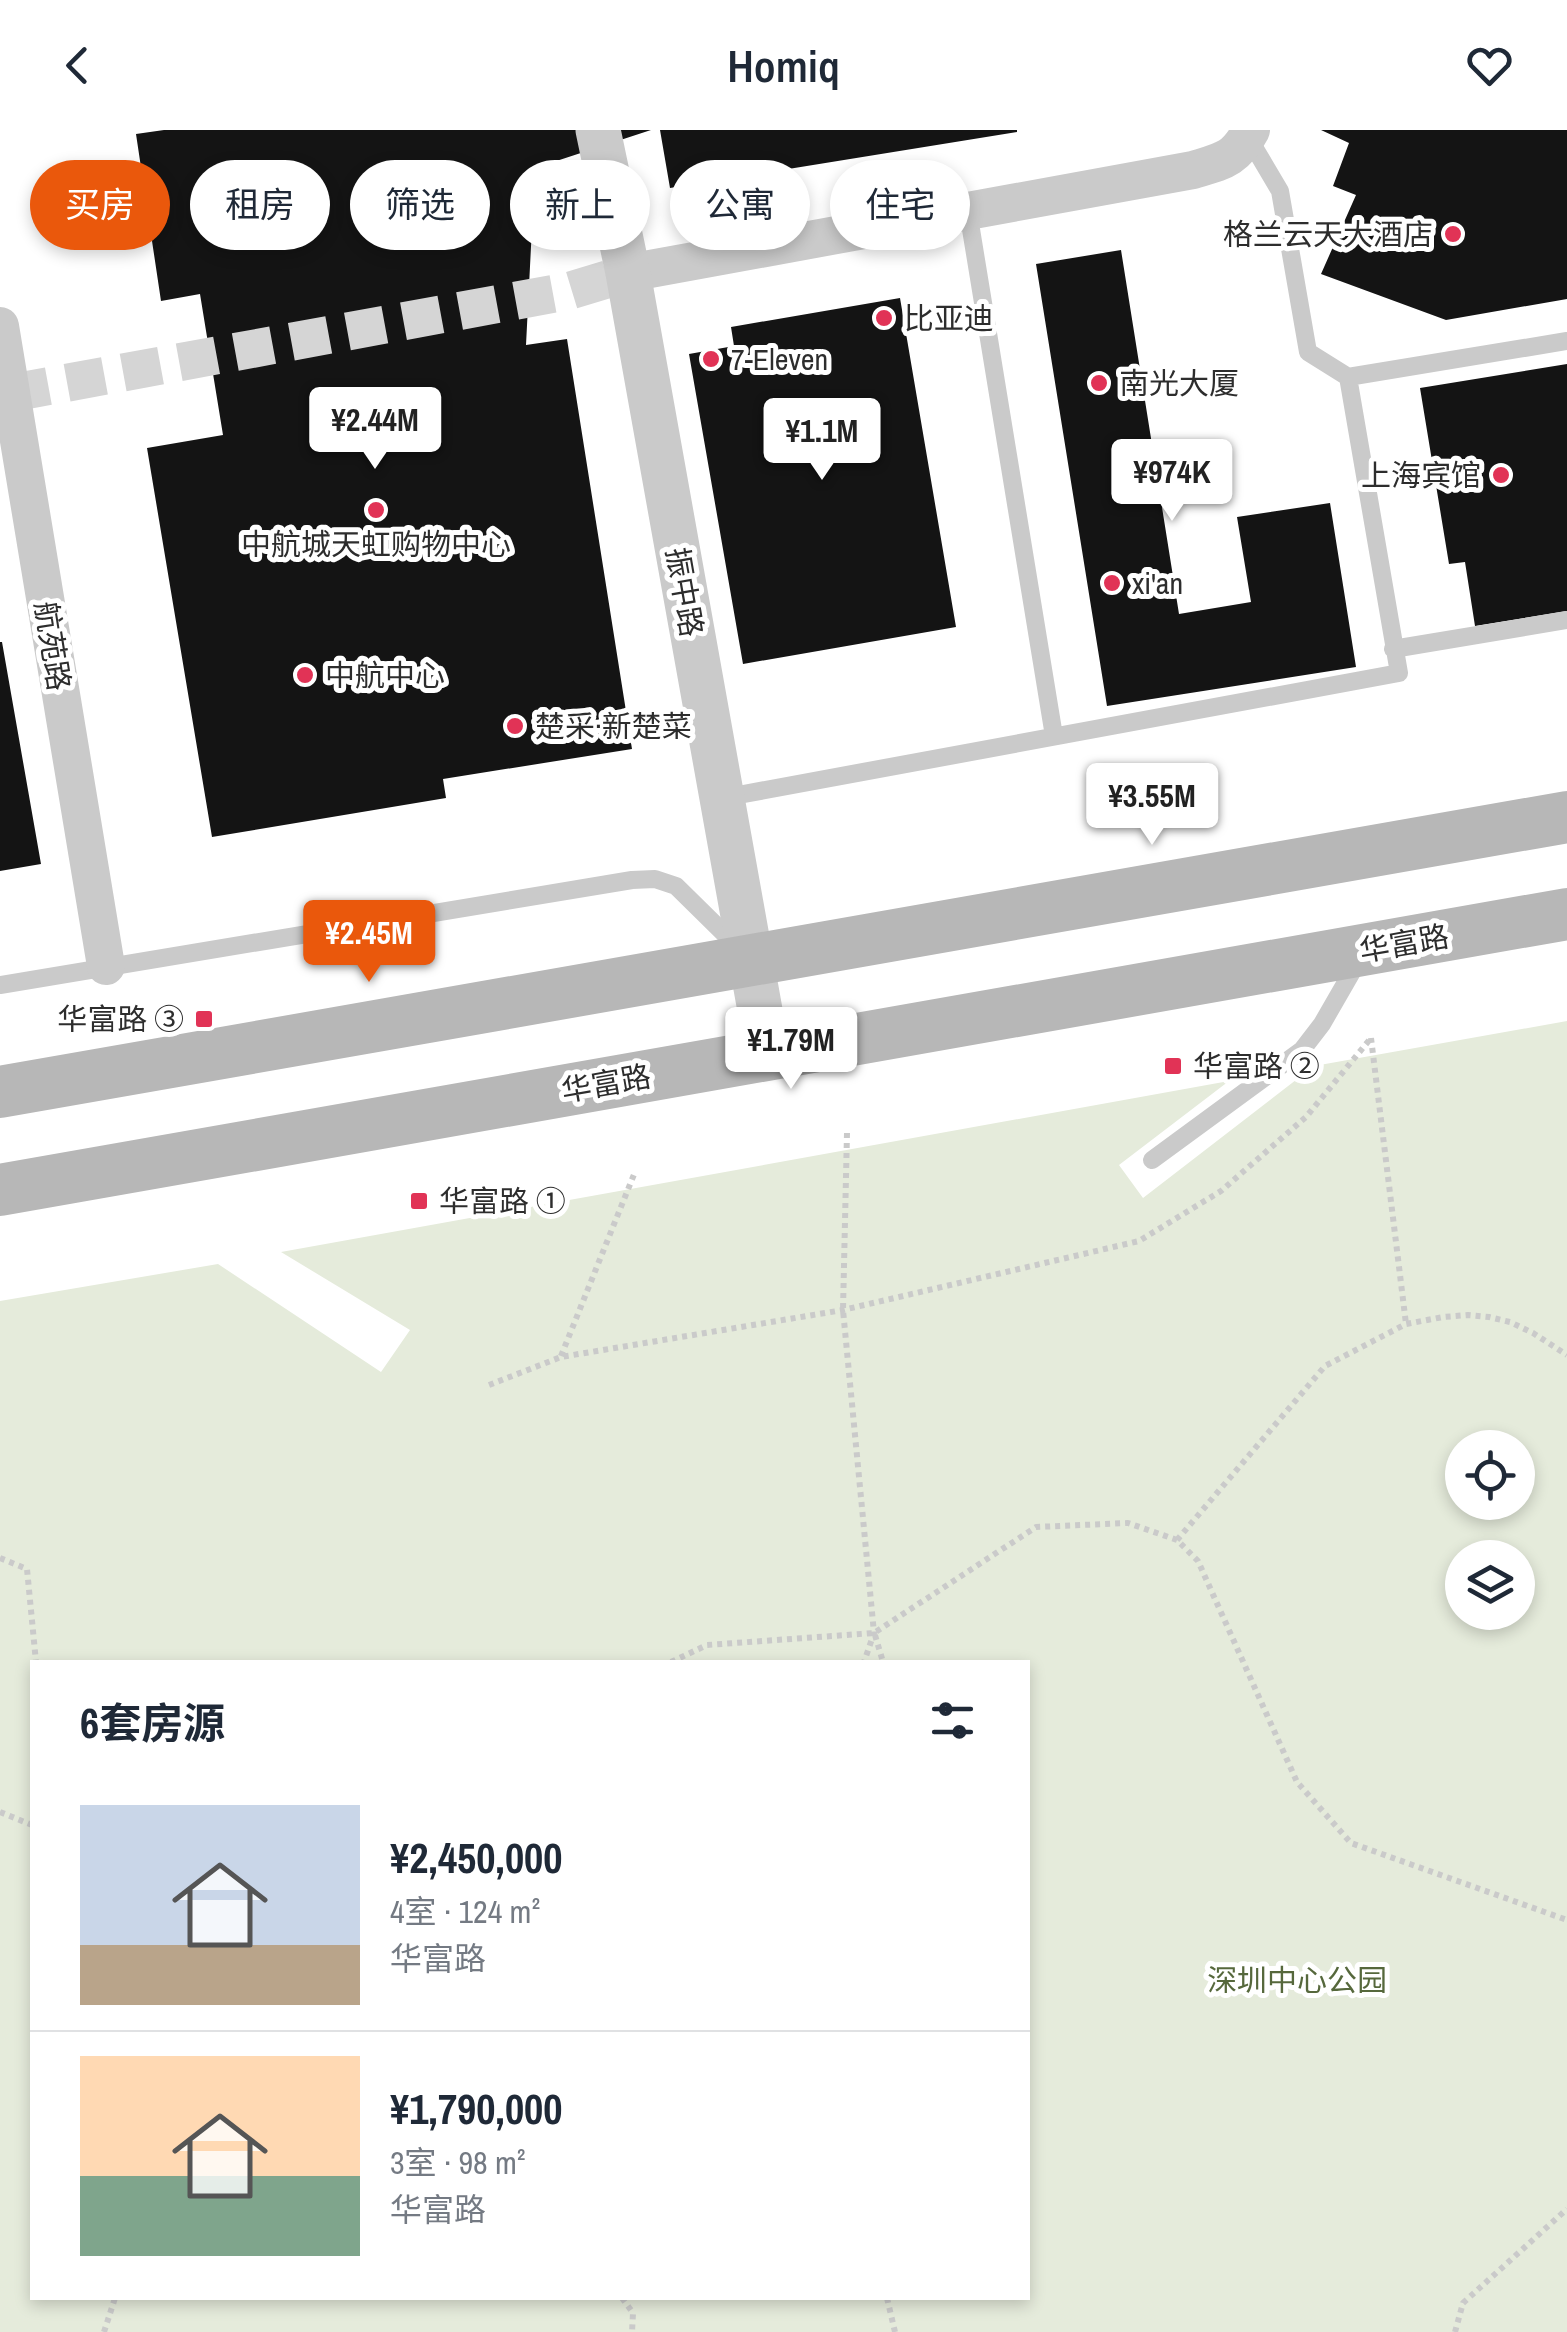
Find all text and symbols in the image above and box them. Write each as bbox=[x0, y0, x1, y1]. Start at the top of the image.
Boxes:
text: Homiq bbox=[727, 35, 840, 96]
icon: back bbox=[50, 38, 105, 93]
icon: heart bbox=[1462, 38, 1517, 93]
chip: 买房 bbox=[30, 160, 170, 250]
chip: 租房 bbox=[190, 160, 330, 250]
chip: 筛选 bbox=[350, 160, 490, 250]
chip: 新上 bbox=[510, 160, 650, 250]
chip: 公寓 bbox=[670, 160, 810, 250]
chip: 住宅 bbox=[830, 160, 970, 250]
place label: 格兰云天大酒店 bbox=[1223, 214, 1433, 254]
marker: 格兰云天大酒店 bbox=[1442, 223, 1464, 245]
place label: 比亚迪 bbox=[904, 298, 994, 338]
marker: 比亚迪 bbox=[873, 307, 895, 329]
place label: 7-Eleven bbox=[731, 339, 828, 379]
marker: 7-Eleven bbox=[700, 348, 722, 370]
place label: 南光大厦 bbox=[1119, 363, 1239, 403]
marker: 南光大厦 bbox=[1088, 372, 1110, 394]
pin: ¥2.44M bbox=[294, 387, 456, 472]
text: ¥2.44M bbox=[331, 398, 419, 441]
pin: ¥1.1M bbox=[752, 398, 892, 483]
text: ¥1.1M bbox=[786, 409, 858, 452]
pin: ¥974K bbox=[1102, 439, 1242, 524]
text: ¥974K bbox=[1133, 450, 1211, 493]
place label: 上海宾馆 bbox=[1361, 455, 1481, 495]
marker: 上海宾馆 bbox=[1490, 464, 1512, 486]
marker: 中航城天虹购物中心 bbox=[365, 499, 387, 521]
place label: 中航城天虹购物中心 bbox=[241, 524, 511, 564]
street label: 振中路 bbox=[657, 544, 713, 640]
place label: xi'an bbox=[1132, 563, 1183, 603]
marker: xi'an bbox=[1101, 572, 1123, 594]
street label: 航苑路 bbox=[26, 598, 80, 694]
place label: 中航中心 bbox=[325, 655, 445, 695]
marker: 中航中心 bbox=[294, 664, 316, 686]
place label: 楚采·新楚菜 bbox=[535, 706, 692, 746]
marker: 楚采·新楚菜 bbox=[504, 715, 526, 737]
pin: ¥3.55M bbox=[1071, 763, 1233, 848]
text: ¥3.55M bbox=[1108, 774, 1196, 817]
pin: ¥2.45M bbox=[288, 900, 450, 985]
text: ¥2.45M bbox=[325, 911, 413, 954]
street label: 华富路 bbox=[1356, 915, 1452, 971]
place label: 华富路 ③ bbox=[57, 999, 184, 1039]
pin: ¥1.79M bbox=[710, 1007, 872, 1092]
marker: 华富路 ③ bbox=[193, 1008, 215, 1030]
text: ¥1.79M bbox=[747, 1018, 835, 1061]
place label: 华富路 ② bbox=[1193, 1046, 1320, 1086]
street label: 华富路 bbox=[558, 1055, 654, 1111]
marker: 华富路 ② bbox=[1162, 1055, 1184, 1077]
place label: 华富路 ① bbox=[439, 1181, 566, 1221]
marker: 华富路 ① bbox=[408, 1190, 430, 1212]
map controls bbox=[1445, 1430, 1535, 1630]
button: locate bbox=[1445, 1430, 1535, 1520]
button: layers bbox=[1445, 1540, 1535, 1630]
icon: filters bbox=[925, 1693, 980, 1748]
text: 6套房源 bbox=[80, 1695, 225, 1751]
text: ¥2,450,000 bbox=[390, 1830, 562, 1886]
icon: home bbox=[160, 1845, 280, 1965]
text: 4室 · 124 m² bbox=[390, 1890, 540, 1933]
text: 华富路 bbox=[390, 1937, 486, 1980]
park label: 深圳中心公园 bbox=[1207, 1960, 1387, 2000]
text: ¥1,790,000 bbox=[390, 2081, 562, 2137]
icon: home bbox=[160, 2096, 280, 2216]
text: 3室 · 98 m² bbox=[390, 2141, 526, 2184]
text: 华富路 bbox=[390, 2188, 486, 2231]

